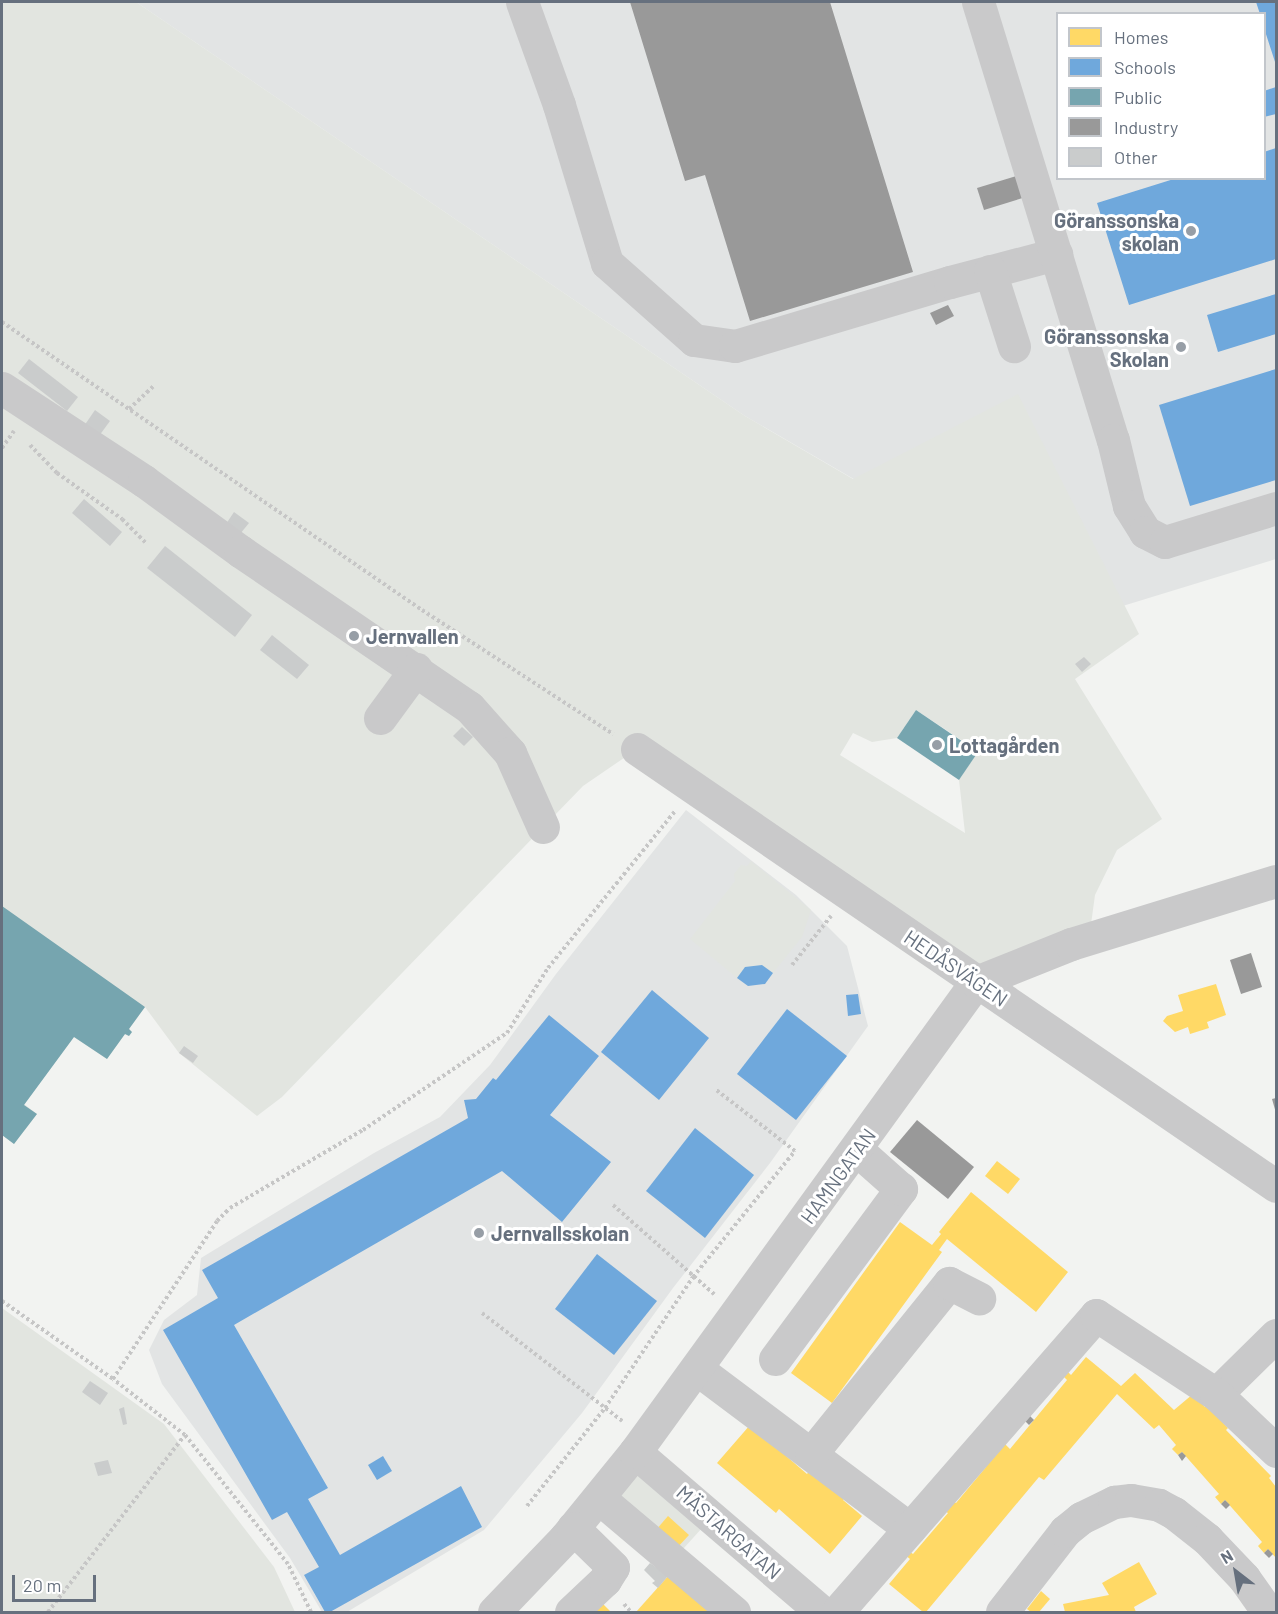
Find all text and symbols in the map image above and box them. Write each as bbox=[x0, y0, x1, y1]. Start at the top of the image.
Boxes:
legend bbox=[1056, 12, 1266, 180]
text: Homes bbox=[1114, 26, 1168, 48]
text: Schools bbox=[1114, 56, 1176, 78]
text: Public bbox=[1114, 86, 1162, 108]
text: Industry bbox=[1114, 116, 1178, 138]
text: Other bbox=[1114, 146, 1157, 168]
place label: Göranssonska skolan bbox=[1054, 208, 1179, 255]
marker: Göranssonska skolan bbox=[1184, 224, 1198, 238]
place label: Göranssonska Skolan bbox=[1044, 324, 1169, 371]
marker: Göranssonska Skolan bbox=[1174, 340, 1188, 354]
place label: Jernvallen bbox=[366, 624, 459, 648]
marker: Jernvallen bbox=[347, 629, 361, 643]
place label: Lottagården bbox=[949, 733, 1059, 757]
marker: Lottagården bbox=[930, 738, 944, 752]
street label: HEDÅSVÄGEN bbox=[900, 925, 1012, 1011]
street label: HAMNGATAN bbox=[795, 1124, 881, 1228]
place label: Jernvallsskolan bbox=[491, 1221, 629, 1245]
marker: Jernvallsskolan bbox=[472, 1226, 486, 1240]
street label: MÄSTARGATAN bbox=[672, 1480, 786, 1584]
north arrow bbox=[1206, 1542, 1266, 1602]
text: N bbox=[1217, 1545, 1236, 1567]
scale bar bbox=[15, 1563, 99, 1601]
text: 20 m bbox=[23, 1574, 61, 1596]

